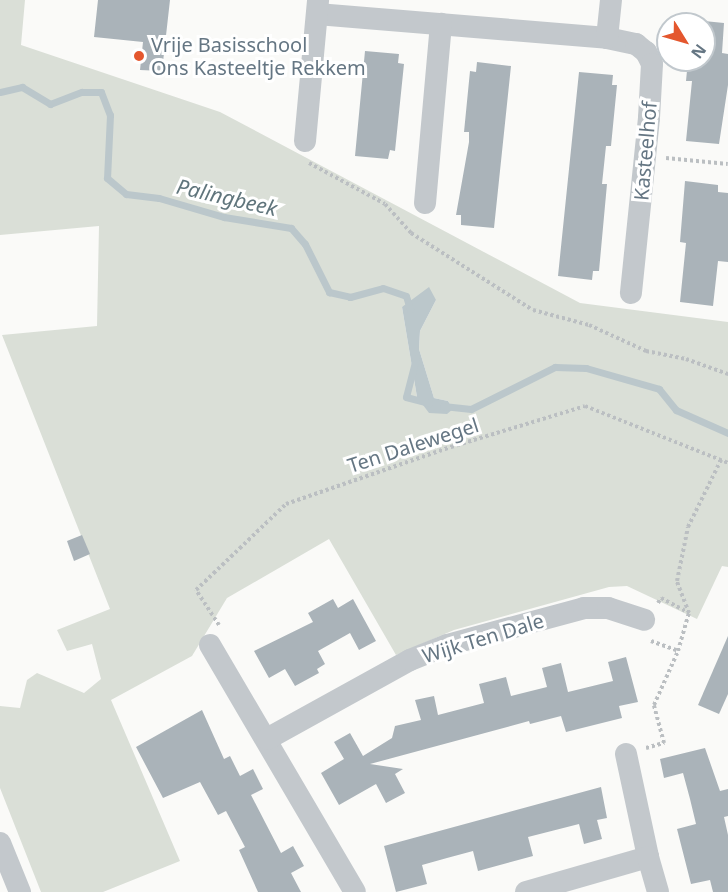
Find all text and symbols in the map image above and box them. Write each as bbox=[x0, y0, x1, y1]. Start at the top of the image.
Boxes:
north arrow bbox=[656, 12, 716, 72]
place label: Vrije Basisschool Ons Kasteeltje Rekkem bbox=[151, 33, 366, 80]
text: N bbox=[686, 40, 711, 63]
marker: Vrije Basisschool Ons Kasteeltje Rekkem bbox=[132, 49, 146, 63]
street label: Kasteelhof bbox=[629, 100, 661, 202]
water label: Palingbeek bbox=[174, 173, 280, 221]
street label: Ten Dalewegel bbox=[345, 413, 481, 477]
street label: Wijk Ten Dale bbox=[419, 608, 547, 668]

